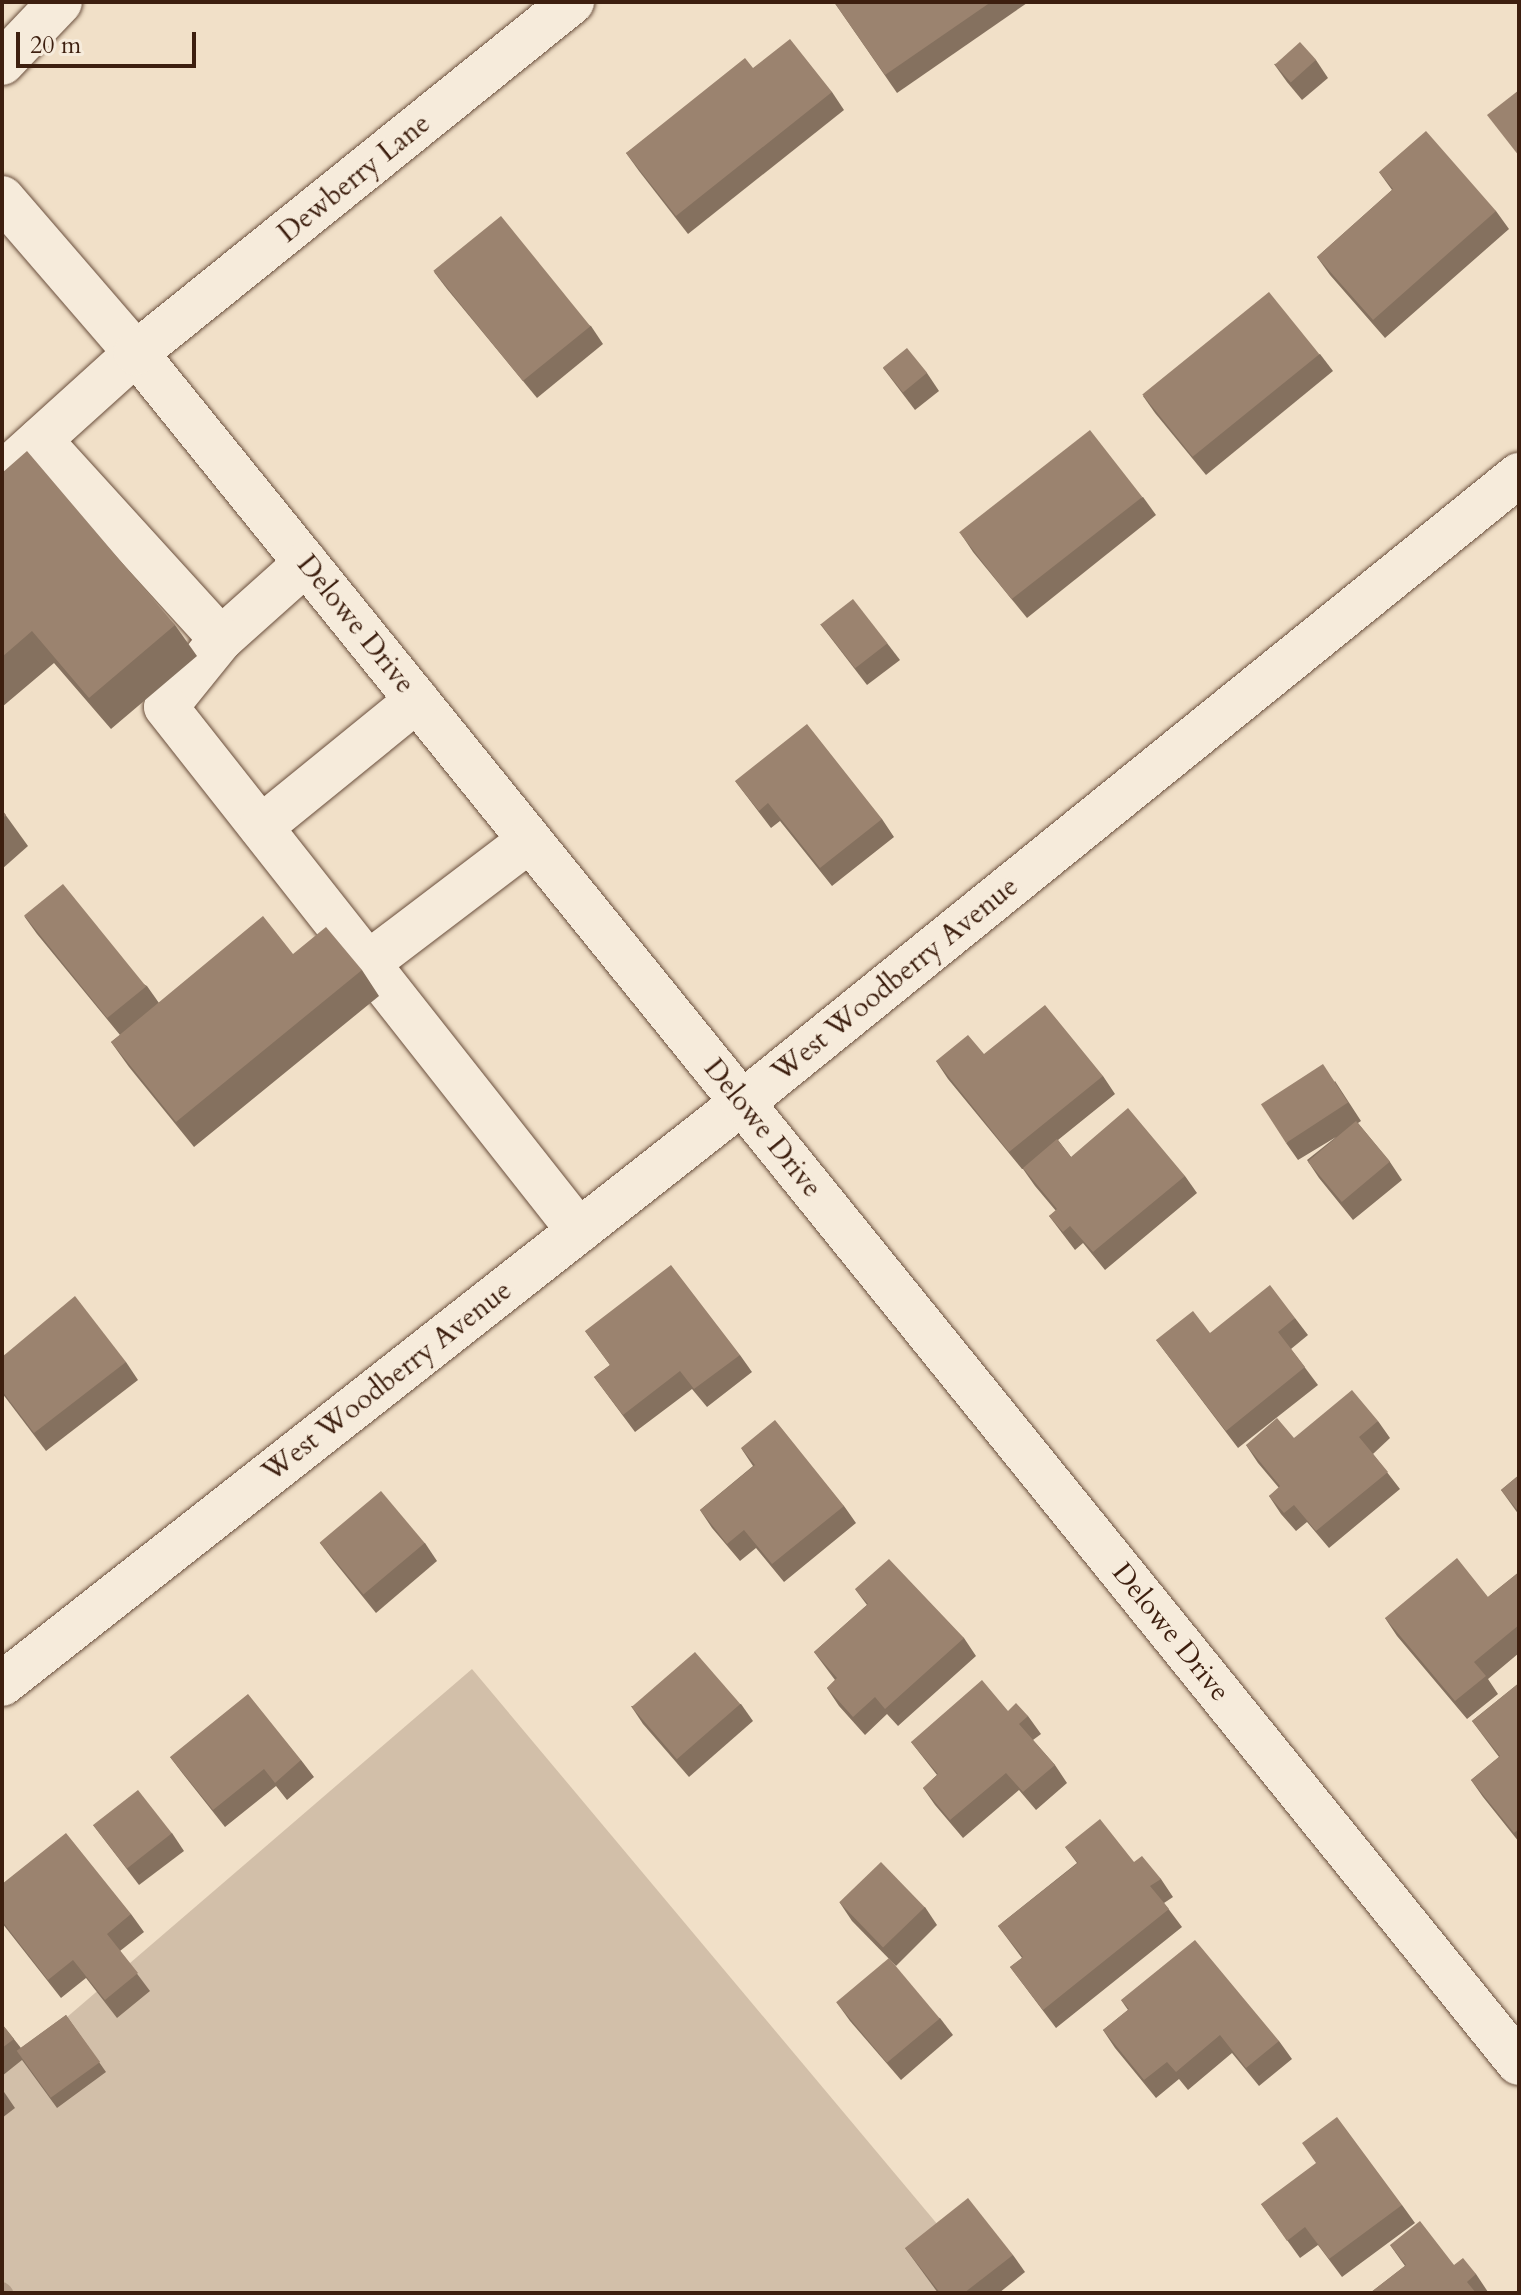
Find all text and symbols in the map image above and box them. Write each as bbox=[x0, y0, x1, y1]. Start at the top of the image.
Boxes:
scale bar bbox=[20, 16, 200, 66]
text: 20 m bbox=[30, 29, 81, 62]
street label: Dewberry Lane bbox=[271, 106, 437, 250]
street label: Delowe Drive bbox=[290, 548, 422, 700]
street label: West Woodberry Avenue bbox=[765, 869, 1025, 1089]
street label: Delowe Drive bbox=[697, 1052, 829, 1204]
street label: West Woodberry Avenue bbox=[256, 1273, 518, 1489]
street label: Delowe Drive bbox=[1105, 1556, 1237, 1708]

